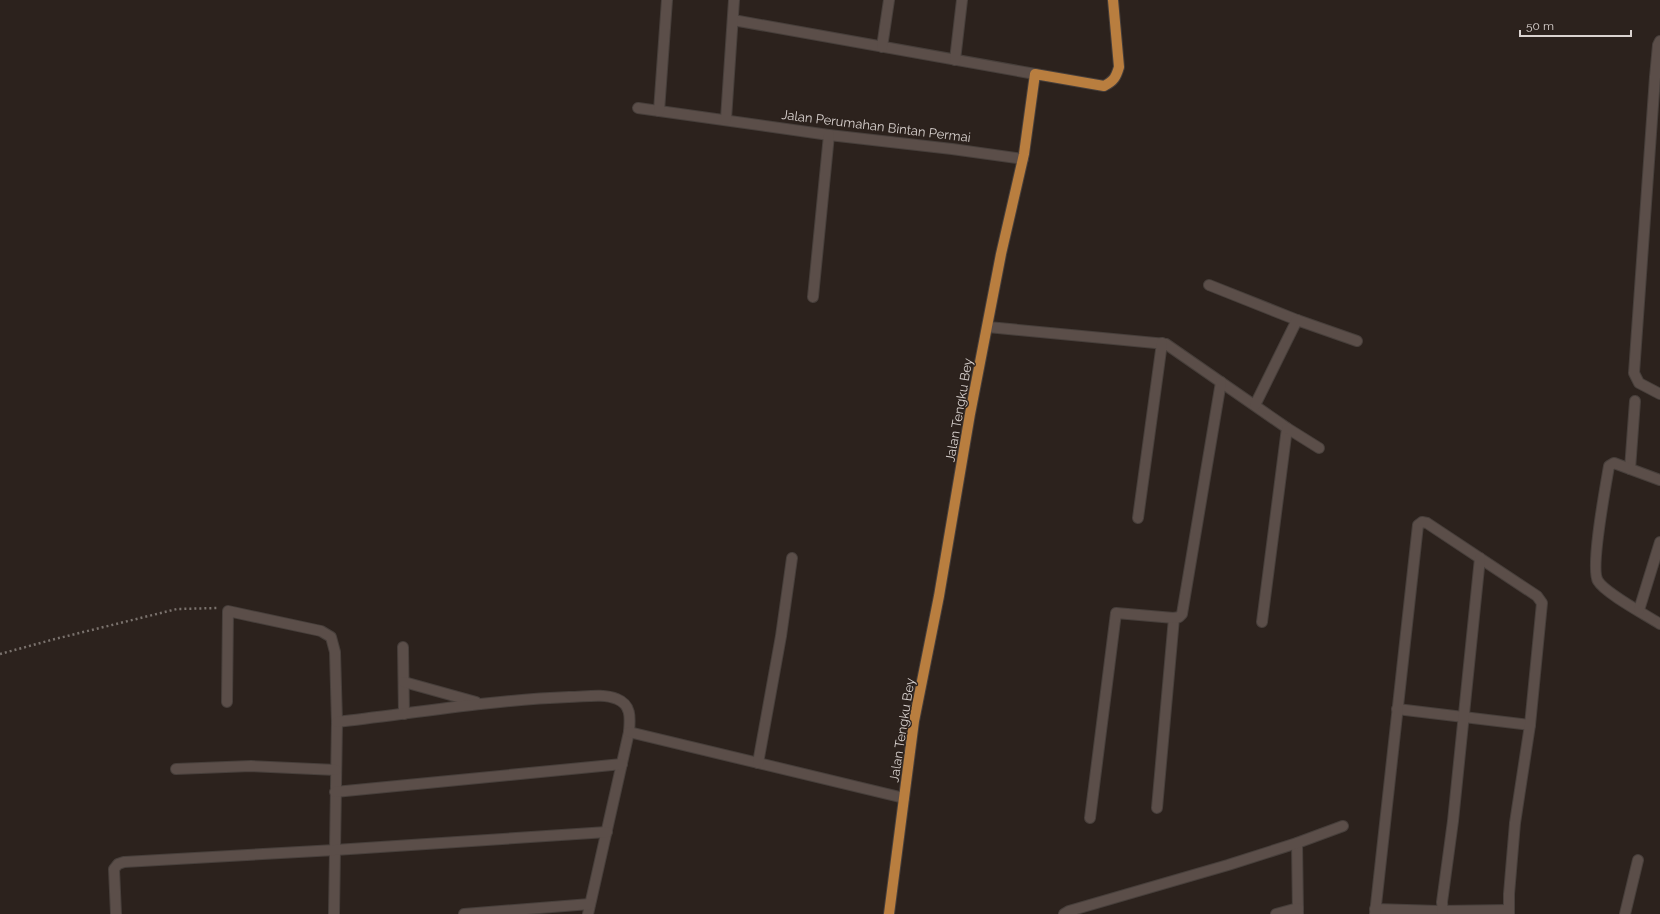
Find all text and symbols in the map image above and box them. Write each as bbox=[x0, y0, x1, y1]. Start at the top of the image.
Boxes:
scale bar bbox=[1520, 12, 1631, 38]
text: 50 m bbox=[1526, 19, 1554, 33]
street label: Jalan Perumahan Bintan Permai bbox=[781, 107, 971, 145]
street label: Jalan Tengku Bey bbox=[942, 357, 976, 463]
street label: Jalan Tengku Bey bbox=[886, 677, 918, 783]

